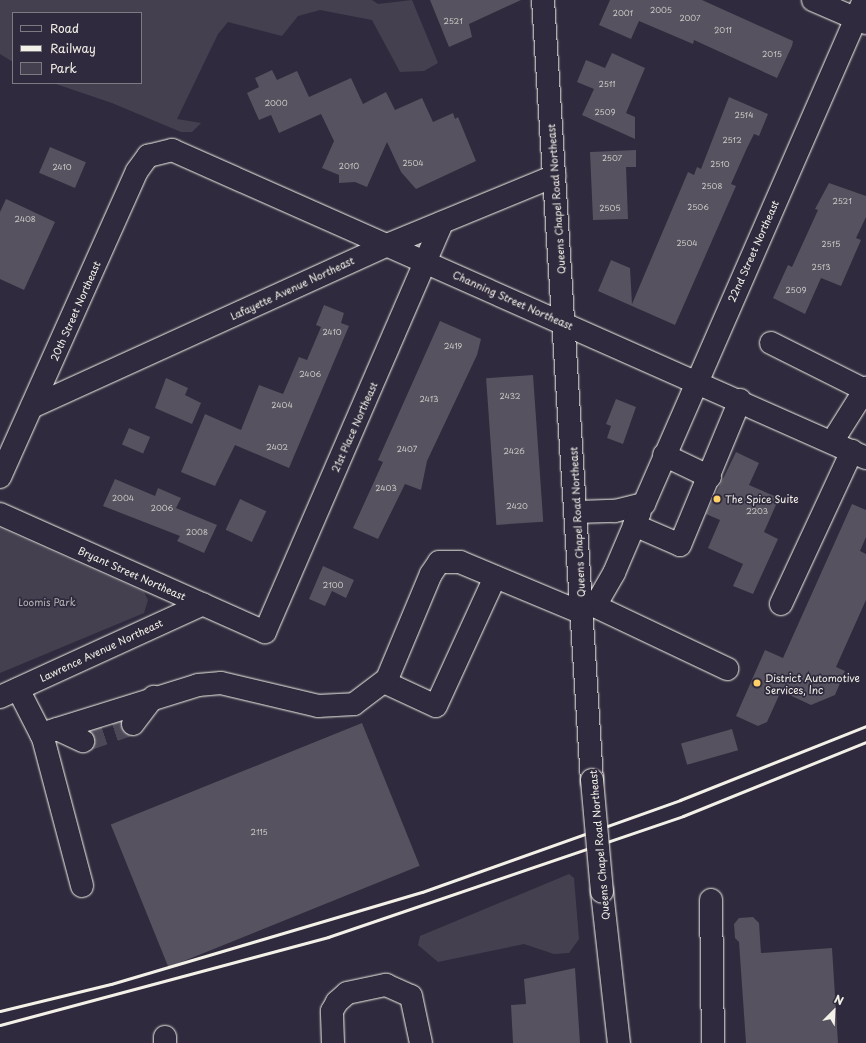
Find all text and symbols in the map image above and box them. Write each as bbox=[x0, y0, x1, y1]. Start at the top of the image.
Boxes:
house number: 2005 bbox=[650, 6, 672, 16]
house number: 2001 bbox=[613, 9, 633, 19]
legend bbox=[12, 12, 142, 84]
house number: 2007 bbox=[679, 14, 701, 24]
house number: 2521 bbox=[443, 17, 463, 27]
text: Road bbox=[50, 19, 79, 37]
house number: 2011 bbox=[714, 26, 732, 36]
text: Railway bbox=[50, 39, 96, 57]
house number: 2015 bbox=[762, 50, 782, 60]
text: Park bbox=[50, 59, 77, 77]
house number: 2511 bbox=[599, 80, 615, 90]
house number: 2000 bbox=[264, 99, 288, 109]
house number: 2509 bbox=[595, 108, 615, 118]
house number: 2514 bbox=[735, 111, 753, 121]
street label: Queens Chapel Road Northeast bbox=[545, 124, 567, 274]
house number: 2512 bbox=[722, 136, 742, 146]
house number: 2507 bbox=[602, 154, 622, 164]
house number: 2504 bbox=[402, 159, 424, 169]
house number: 2510 bbox=[710, 160, 730, 170]
house number: 2010 bbox=[339, 162, 359, 172]
house number: 2410 bbox=[52, 163, 72, 173]
house number: 2508 bbox=[702, 182, 722, 192]
house number: 2521 bbox=[832, 197, 852, 207]
street label: 22nd Street Northeast bbox=[725, 198, 781, 304]
house number: 2506 bbox=[687, 203, 709, 213]
house number: 2505 bbox=[599, 204, 621, 214]
house number: 2408 bbox=[14, 215, 36, 225]
house number: 2504 bbox=[676, 239, 698, 249]
house number: 2515 bbox=[822, 240, 840, 250]
street label: Lafayette Avenue Northeast bbox=[229, 254, 355, 322]
street label: 20th Street Northeast bbox=[48, 259, 102, 363]
house number: 2513 bbox=[812, 263, 830, 273]
street label: Channing Street Northeast bbox=[451, 268, 575, 332]
house number: 2509 bbox=[786, 286, 806, 296]
house number: 2410 bbox=[322, 328, 342, 338]
house number: 2419 bbox=[444, 342, 462, 352]
house number: 2406 bbox=[299, 370, 321, 380]
street label: 21st Place Northeast bbox=[328, 379, 380, 475]
house number: 2432 bbox=[500, 392, 520, 402]
house number: 2413 bbox=[420, 395, 438, 405]
house number: 2404 bbox=[271, 401, 293, 411]
house number: 2402 bbox=[266, 443, 288, 453]
house number: 2407 bbox=[397, 445, 417, 455]
house number: 2426 bbox=[503, 447, 525, 457]
street label: Queens Chapel Road Northeast bbox=[567, 447, 587, 597]
house number: 2403 bbox=[375, 484, 397, 494]
place label: The Spice Suite bbox=[725, 493, 800, 505]
house number: 2004 bbox=[112, 494, 134, 504]
marker: The Spice Suite bbox=[712, 494, 722, 504]
house number: 2420 bbox=[506, 502, 528, 512]
house number: 2006 bbox=[151, 504, 173, 514]
house number: 2203 bbox=[746, 507, 768, 517]
house number: 2008 bbox=[186, 528, 208, 538]
street label: Bryant Street Northeast bbox=[76, 544, 188, 602]
house number: 2100 bbox=[323, 581, 343, 591]
park label: Loomis Park bbox=[18, 596, 76, 608]
street label: Lawrence Avenue Northeast bbox=[38, 616, 164, 684]
place label: District Automotive Services, Inc bbox=[765, 671, 859, 694]
marker: District Automotive Services, Inc bbox=[752, 678, 762, 688]
street label: Queens Chapel Road Northeast bbox=[586, 770, 612, 920]
house number: 2115 bbox=[250, 828, 268, 838]
text: N bbox=[832, 990, 847, 1009]
north arrow bbox=[814, 991, 854, 1031]

